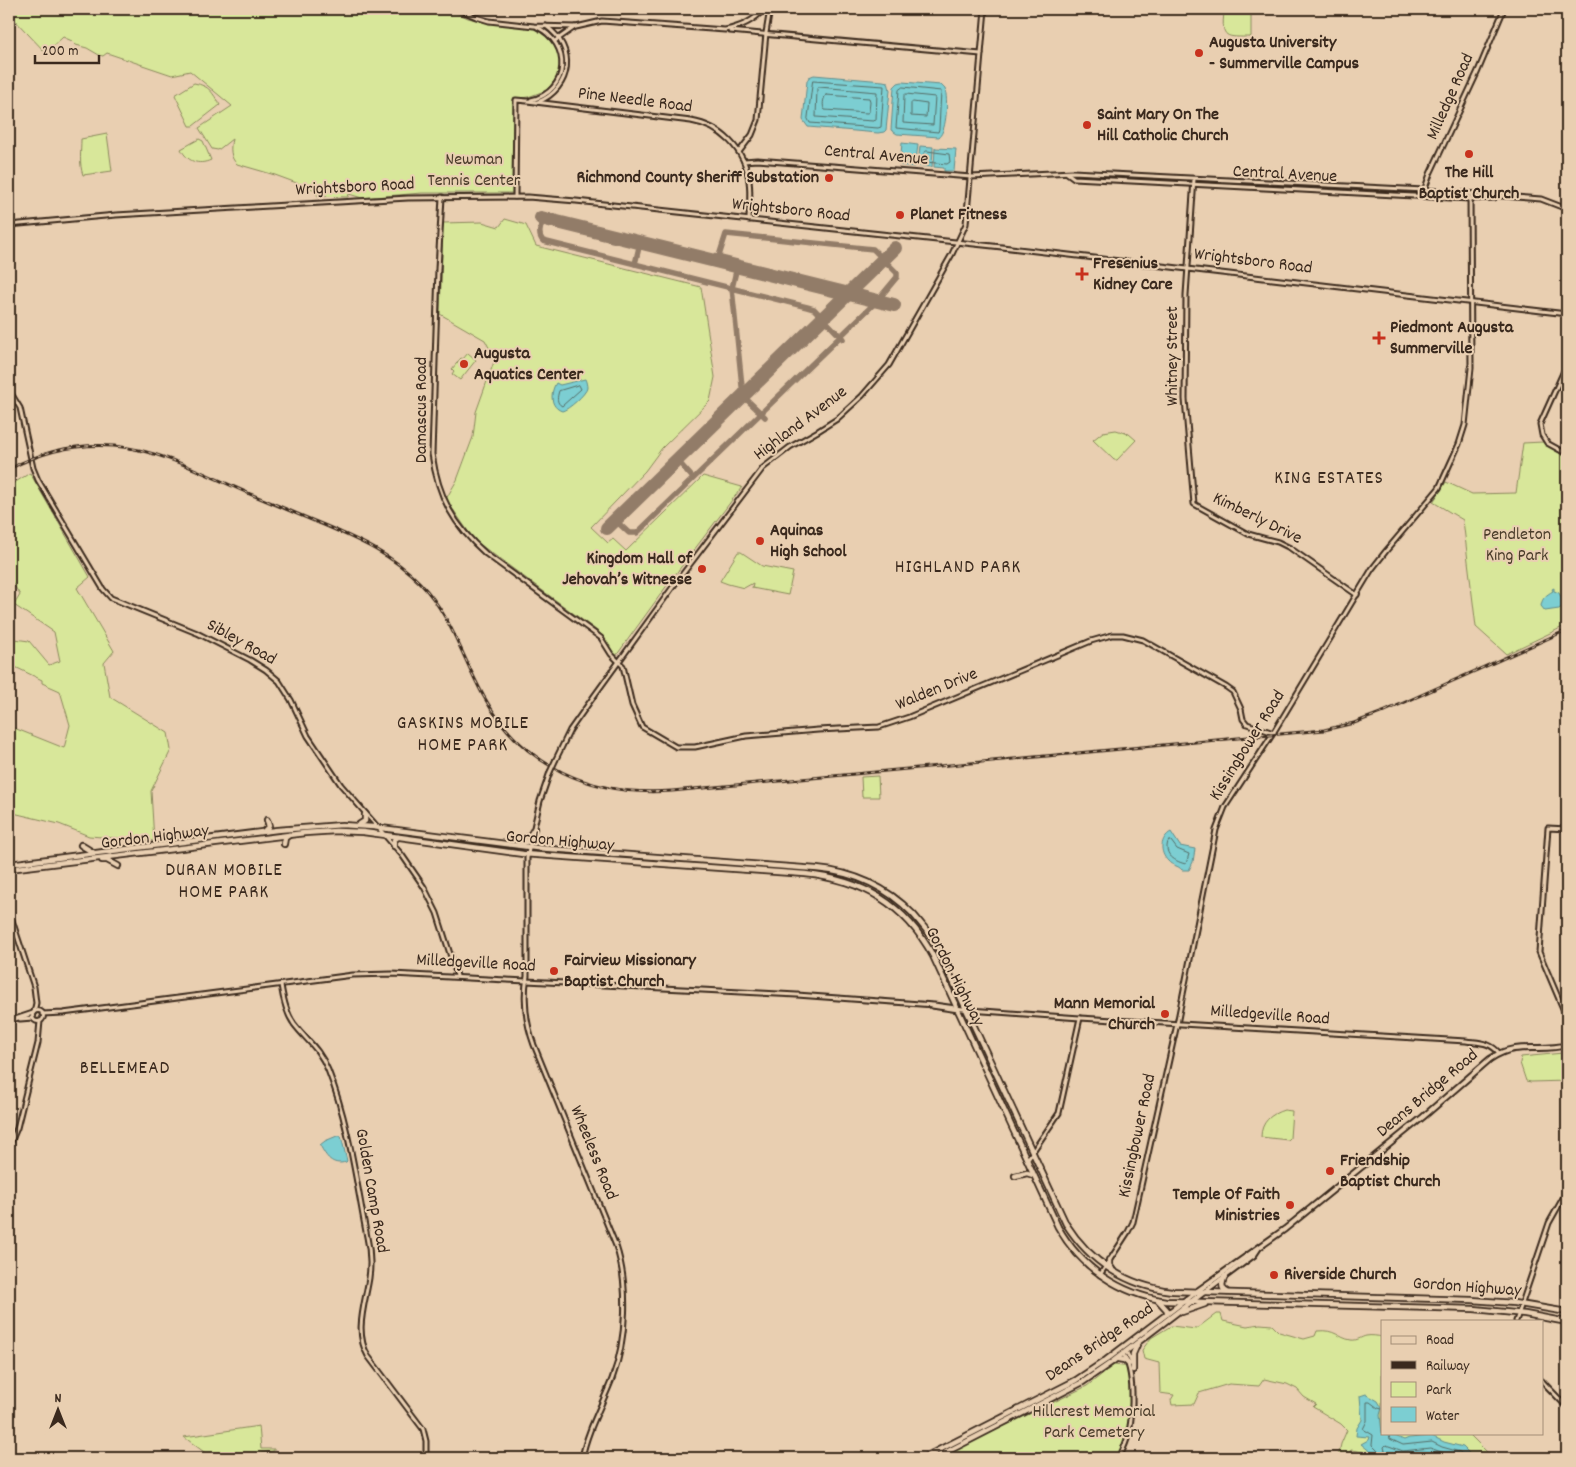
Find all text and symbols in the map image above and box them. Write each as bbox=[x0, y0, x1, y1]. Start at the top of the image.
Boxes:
place label: Augusta University - Summerville Campus bbox=[1209, 31, 1359, 77]
scale bar bbox=[35, 32, 99, 64]
text: 200 m bbox=[42, 41, 79, 63]
marker: Augusta University - Summerville Campus bbox=[1193, 47, 1205, 59]
street label: Milledge Road bbox=[1421, 50, 1481, 144]
street label: Pine Needle Road bbox=[576, 82, 694, 120]
place label: Saint Mary On The Hill Catholic Church bbox=[1097, 103, 1228, 149]
marker: Saint Mary On The Hill Catholic Church bbox=[1081, 119, 1093, 131]
street label: Central Avenue bbox=[823, 139, 929, 173]
park label: Newman Tennis Center bbox=[427, 148, 521, 194]
marker: The Hill Baptist Church bbox=[1463, 148, 1475, 160]
street label: Central Avenue bbox=[1232, 160, 1338, 190]
place label: The Hill Baptist Church bbox=[1419, 161, 1519, 207]
place label: Richmond County Sheriff Substation bbox=[576, 166, 819, 191]
street label: Wrightsboro Road bbox=[295, 172, 415, 204]
marker: Richmond County Sheriff Substation bbox=[823, 172, 835, 184]
street label: Wrightsboro Road bbox=[731, 192, 851, 230]
place label: Planet Fitness bbox=[910, 203, 1008, 228]
marker: Planet Fitness bbox=[894, 209, 906, 221]
street label: Wrightsboro Road bbox=[1192, 242, 1314, 282]
place label: Fresenius Kidney Care bbox=[1093, 252, 1173, 298]
marker: Fresenius Kidney Care bbox=[1075, 267, 1089, 281]
street label: Whitney Street bbox=[1161, 306, 1186, 406]
place label: Piedmont Augusta Summerville bbox=[1390, 316, 1514, 362]
marker: Piedmont Augusta Summerville bbox=[1372, 331, 1386, 345]
place label: Augusta Aquatics Center bbox=[474, 342, 584, 388]
street label: Damascus Road bbox=[410, 357, 435, 463]
marker: Augusta Aquatics Center bbox=[458, 358, 470, 370]
street label: Highland Avenue bbox=[749, 380, 853, 468]
district label: KING ESTATES bbox=[1274, 466, 1384, 493]
street label: Kimberly Drive bbox=[1208, 487, 1306, 551]
place label: Aquinas High School bbox=[770, 519, 847, 565]
park label: Pendleton King Park bbox=[1483, 523, 1551, 569]
marker: Aquinas High School bbox=[754, 535, 766, 547]
place label: Kingdom Hall of Jehovah’s Witnesse bbox=[562, 547, 694, 593]
district label: HIGHLAND PARK bbox=[895, 555, 1021, 582]
marker: Kingdom Hall of Jehovah’s Witnesse bbox=[696, 563, 708, 575]
street label: Sibley Road bbox=[202, 614, 280, 672]
street label: Walden Drive bbox=[892, 662, 982, 718]
street label: Kissingbower Road bbox=[1204, 686, 1292, 806]
district label: GASKINS MOBILE HOME PARK bbox=[397, 711, 529, 760]
street label: Gordon Highway bbox=[100, 819, 211, 857]
street label: Gordon Highway bbox=[505, 825, 616, 859]
district label: DURAN MOBILE HOME PARK bbox=[165, 858, 283, 907]
street label: Gordon Highway bbox=[918, 923, 990, 1032]
street label: Milledgeville Road bbox=[416, 948, 536, 980]
place label: Fairview Missionary Baptist Church bbox=[564, 949, 697, 995]
marker: Fairview Missionary Baptist Church bbox=[548, 965, 560, 977]
place label: Mann Memorial Church bbox=[1054, 992, 1156, 1038]
street label: Milledgeville Road bbox=[1209, 999, 1331, 1033]
marker: Mann Memorial Church bbox=[1159, 1008, 1171, 1020]
street label: Deans Bridge Road bbox=[1372, 1044, 1484, 1144]
district label: BELLEMEAD bbox=[80, 1056, 170, 1083]
street label: Kissingbower Road bbox=[1113, 1072, 1163, 1200]
street label: Wheeless Road bbox=[563, 1102, 623, 1204]
street label: Golden Camp Road bbox=[348, 1127, 394, 1255]
place label: Friendship Baptist Church bbox=[1340, 1149, 1441, 1195]
marker: Friendship Baptist Church bbox=[1324, 1165, 1336, 1177]
place label: Temple Of Faith Ministries bbox=[1172, 1183, 1280, 1229]
marker: Temple Of Faith Ministries bbox=[1284, 1199, 1296, 1211]
place label: Riverside Church bbox=[1284, 1263, 1397, 1288]
marker: Riverside Church bbox=[1268, 1269, 1280, 1281]
street label: Gordon Highway bbox=[1412, 1272, 1523, 1304]
street label: Deans Bridge Road bbox=[1041, 1297, 1159, 1389]
legend bbox=[1381, 1320, 1544, 1434]
text: Road bbox=[1426, 1330, 1454, 1352]
text: Railway bbox=[1426, 1356, 1470, 1378]
text: Park bbox=[1426, 1380, 1452, 1402]
north arrow bbox=[32, 1384, 82, 1434]
text: N bbox=[55, 1389, 62, 1409]
park label: Hillcrest Memorial Park Cemetery bbox=[1033, 1400, 1156, 1446]
text: Water bbox=[1426, 1406, 1460, 1428]

